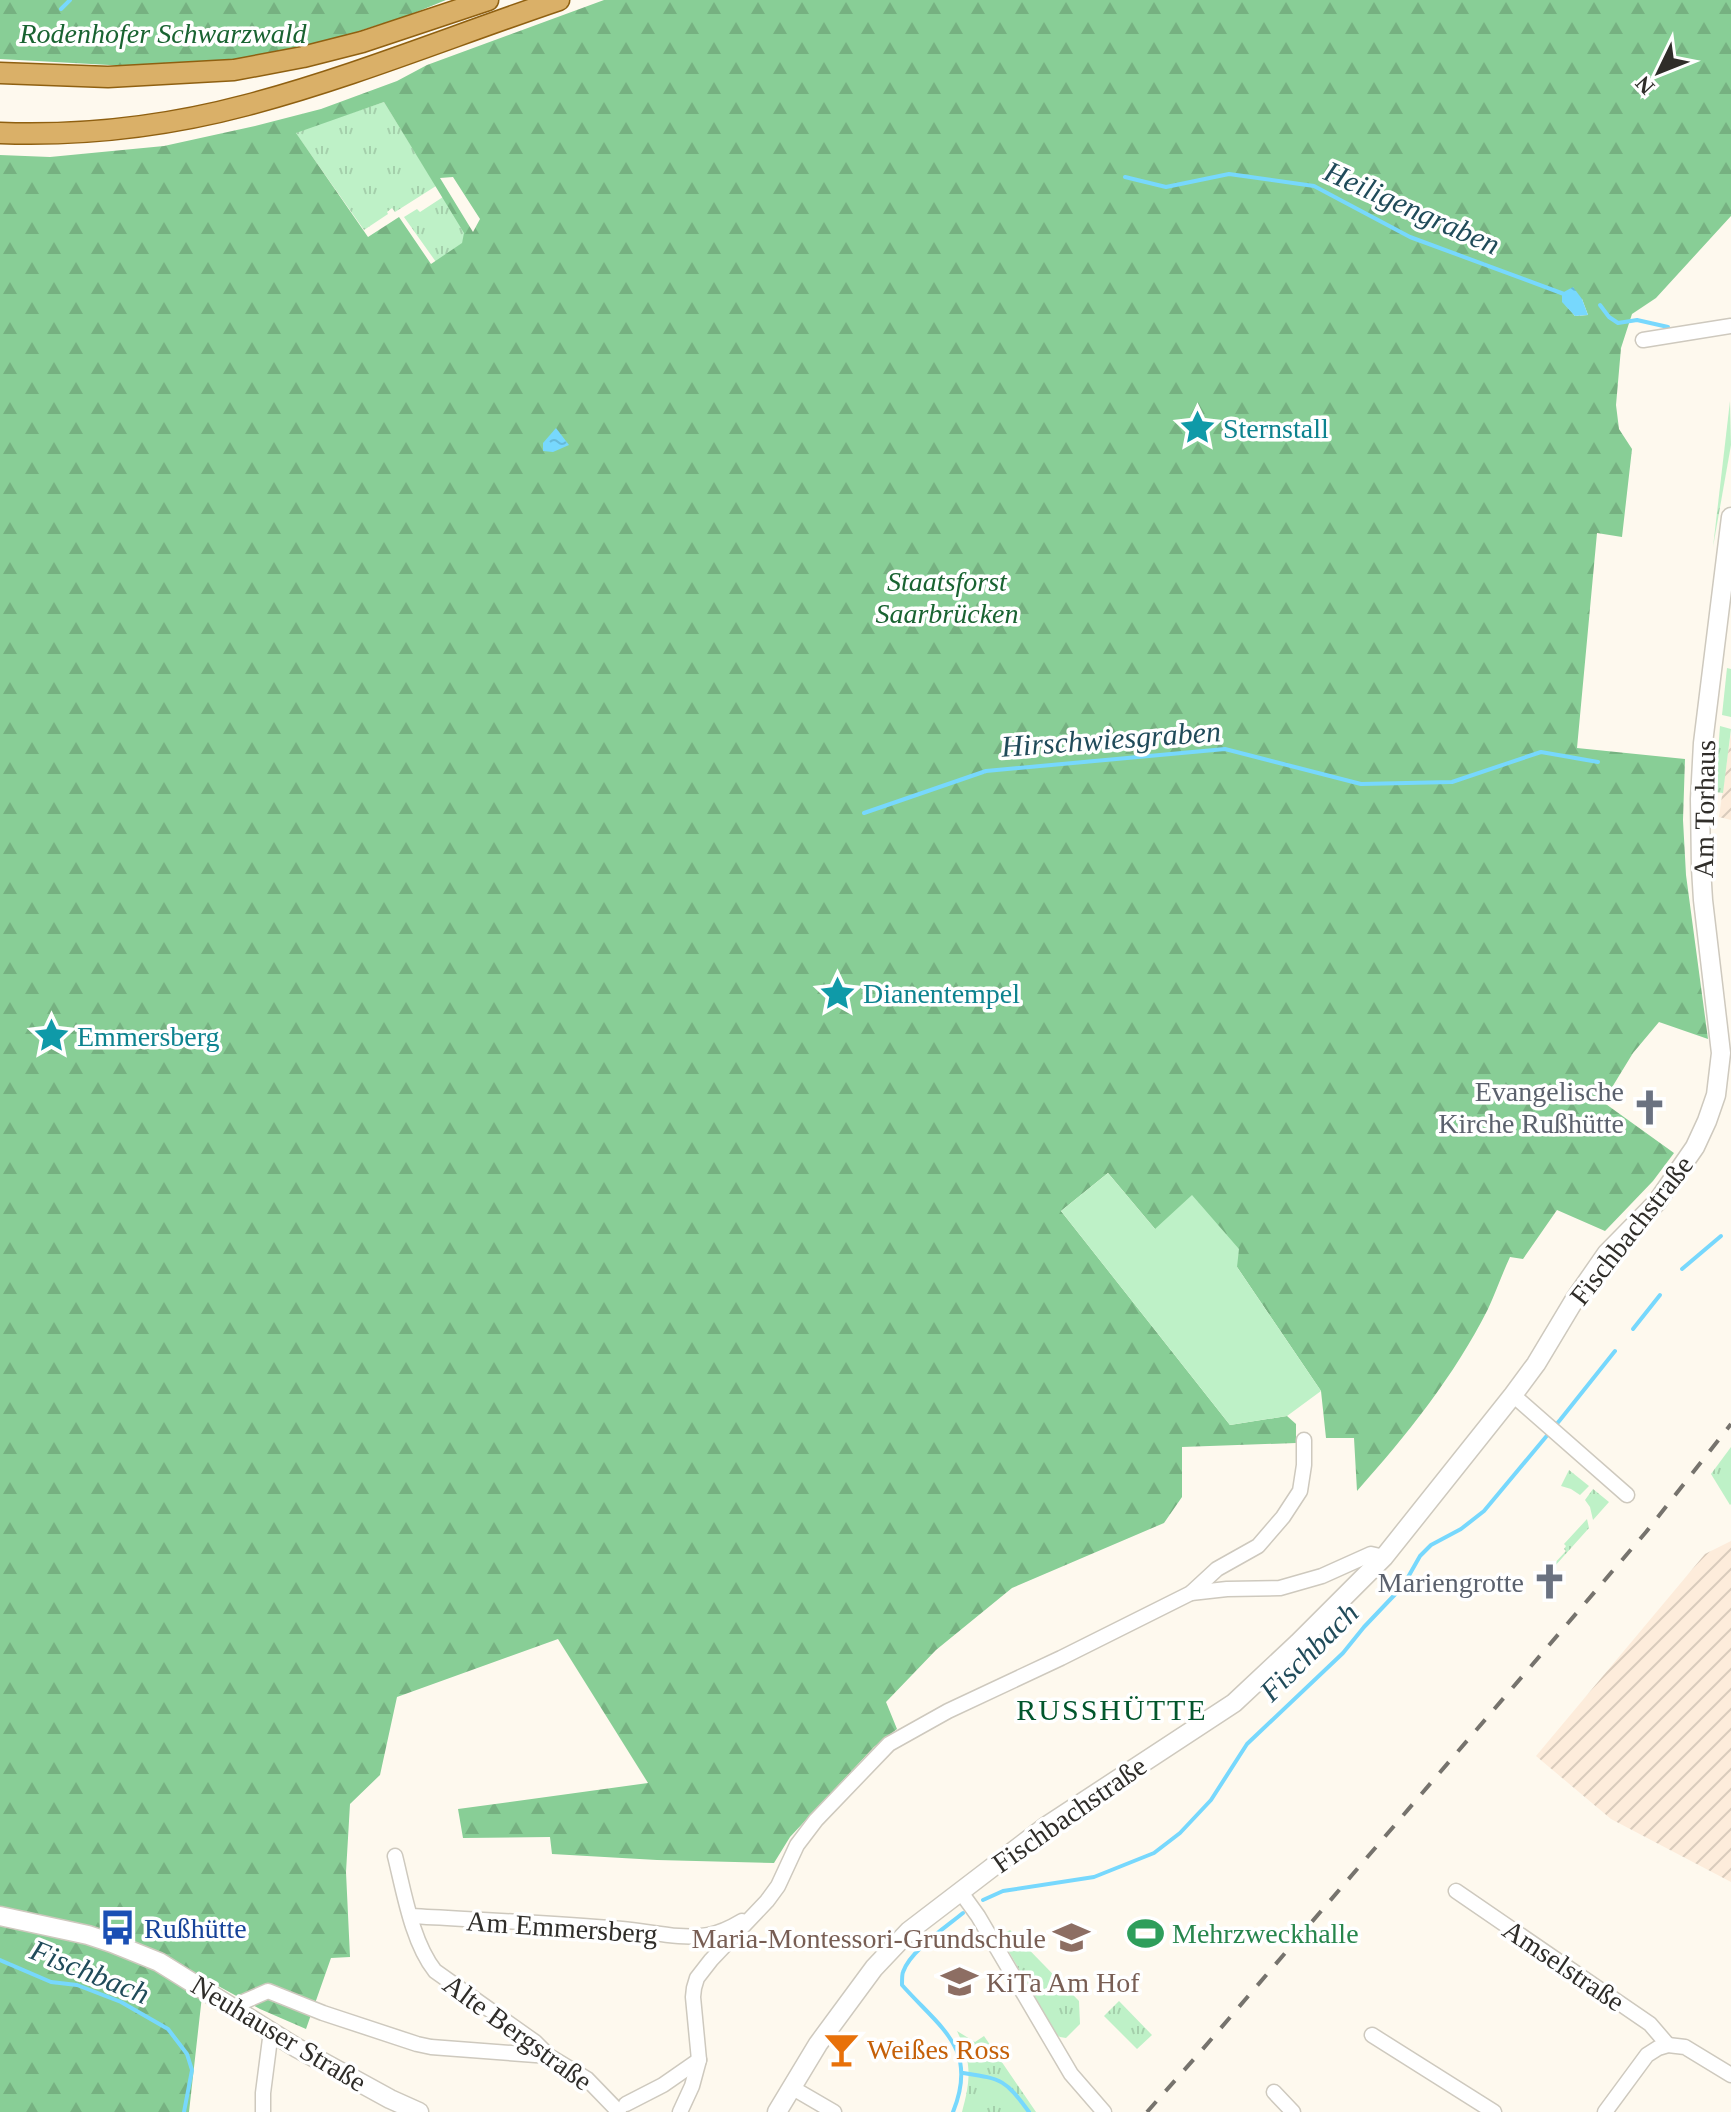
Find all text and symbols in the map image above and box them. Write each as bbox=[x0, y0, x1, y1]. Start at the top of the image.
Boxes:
park label: Rodenhofer Schwarzwald bbox=[19, 18, 307, 49]
north arrow bbox=[1619, 32, 1699, 112]
text: N bbox=[1630, 71, 1659, 100]
water label: Heiligengraben bbox=[1319, 154, 1505, 261]
place icon: Sternstall bbox=[1178, 409, 1216, 447]
place label: Sternstall bbox=[1223, 413, 1329, 444]
park label: Staatsforst Saarbrücken bbox=[875, 566, 1019, 629]
water label: Hirschwiesgraben bbox=[999, 714, 1222, 763]
street label: Am Torhaus bbox=[1688, 740, 1721, 878]
place icon: Dianentempel bbox=[818, 974, 856, 1012]
place label: Dianentempel bbox=[863, 978, 1020, 1009]
place icon: Emmersberg bbox=[32, 1017, 70, 1055]
place label: Emmersberg bbox=[77, 1021, 220, 1052]
place label: Evangelische Kirche Rußhütte bbox=[1438, 1076, 1624, 1139]
church icon: Evangelische Kirche Rußhütte bbox=[1631, 1088, 1669, 1126]
street label: Fischbachstraße bbox=[1564, 1150, 1699, 1311]
church icon: Mariengrotte bbox=[1531, 1563, 1569, 1601]
place label: Mariengrotte bbox=[1378, 1567, 1524, 1598]
water label: Fischbach bbox=[1252, 1596, 1364, 1708]
district label: RUSSHÜTTE bbox=[1016, 1693, 1208, 1726]
street label: Fischbachstraße bbox=[987, 1750, 1152, 1879]
street label: Am Emmersberg bbox=[465, 1905, 659, 1950]
bus stop icon: Rußhütte bbox=[99, 1909, 137, 1947]
place label: Rußhütte bbox=[144, 1913, 247, 1944]
street label: Amselstraße bbox=[1497, 1913, 1630, 2017]
sports icon: Mehrzweckhalle bbox=[1127, 1914, 1165, 1952]
place label: Mehrzweckhalle bbox=[1172, 1918, 1359, 1949]
school or university icon: Maria-Montessori-Grundschule bbox=[1053, 1919, 1091, 1957]
place label: Maria-Montessori-Grundschule bbox=[691, 1923, 1046, 1954]
water label: Fischbach bbox=[25, 1932, 154, 2010]
school or university icon: KiTa Am Hof bbox=[941, 1963, 979, 2001]
place label: KiTa Am Hof bbox=[986, 1967, 1140, 1998]
street label: Alte Bergstraße bbox=[437, 1968, 598, 2097]
street label: Neuhauser Straße bbox=[186, 1969, 372, 2098]
bar icon: Weißes Ross bbox=[822, 2030, 860, 2068]
place label: Weißes Ross bbox=[867, 2034, 1010, 2065]

